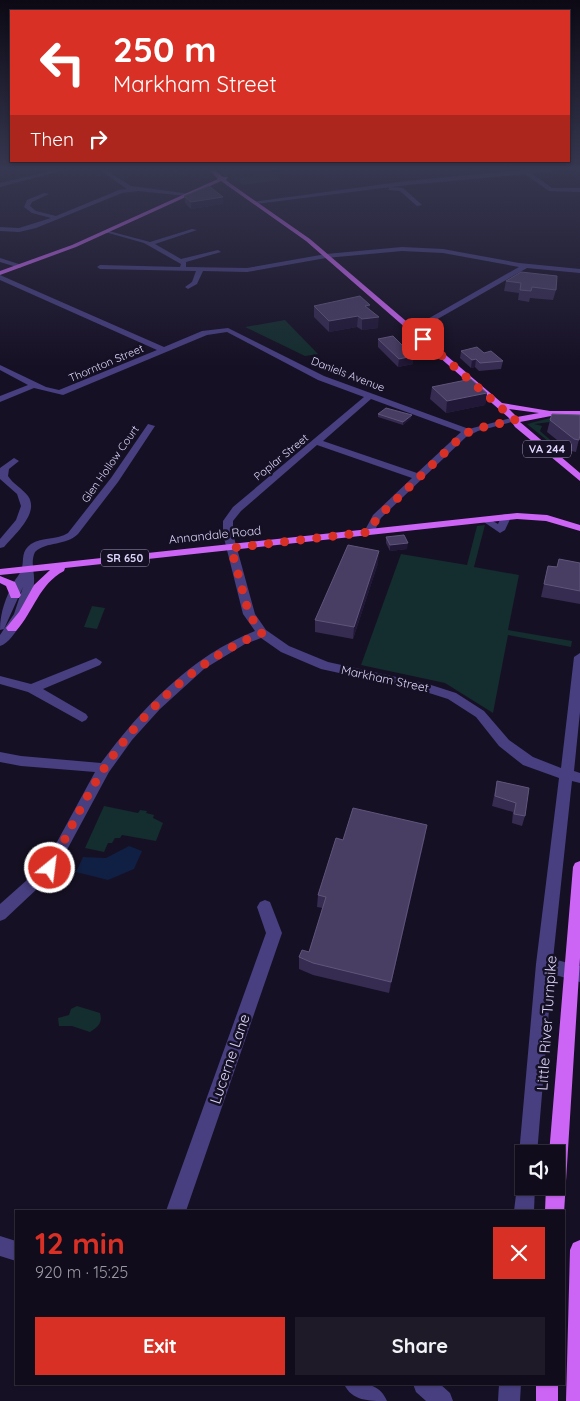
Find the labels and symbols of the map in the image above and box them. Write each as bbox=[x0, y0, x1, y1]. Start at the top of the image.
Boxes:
pin bbox=[402, 318, 444, 360]
street label: Thornton Street bbox=[67, 341, 146, 385]
street label: Daniels Avenue bbox=[309, 354, 387, 394]
street label: Glen Hollow Court bbox=[78, 422, 142, 505]
street label: Poplar Street bbox=[251, 431, 311, 483]
road number: VA 244 bbox=[523, 440, 571, 458]
street label: Annandale Road bbox=[168, 522, 262, 547]
road number: SR 650 bbox=[101, 550, 149, 566]
street label: Markham Street bbox=[340, 662, 430, 695]
position arrow bbox=[23, 841, 75, 893]
street label: Little River Turnpike bbox=[532, 955, 561, 1091]
street label: Lucerne Lane bbox=[205, 1011, 254, 1106]

